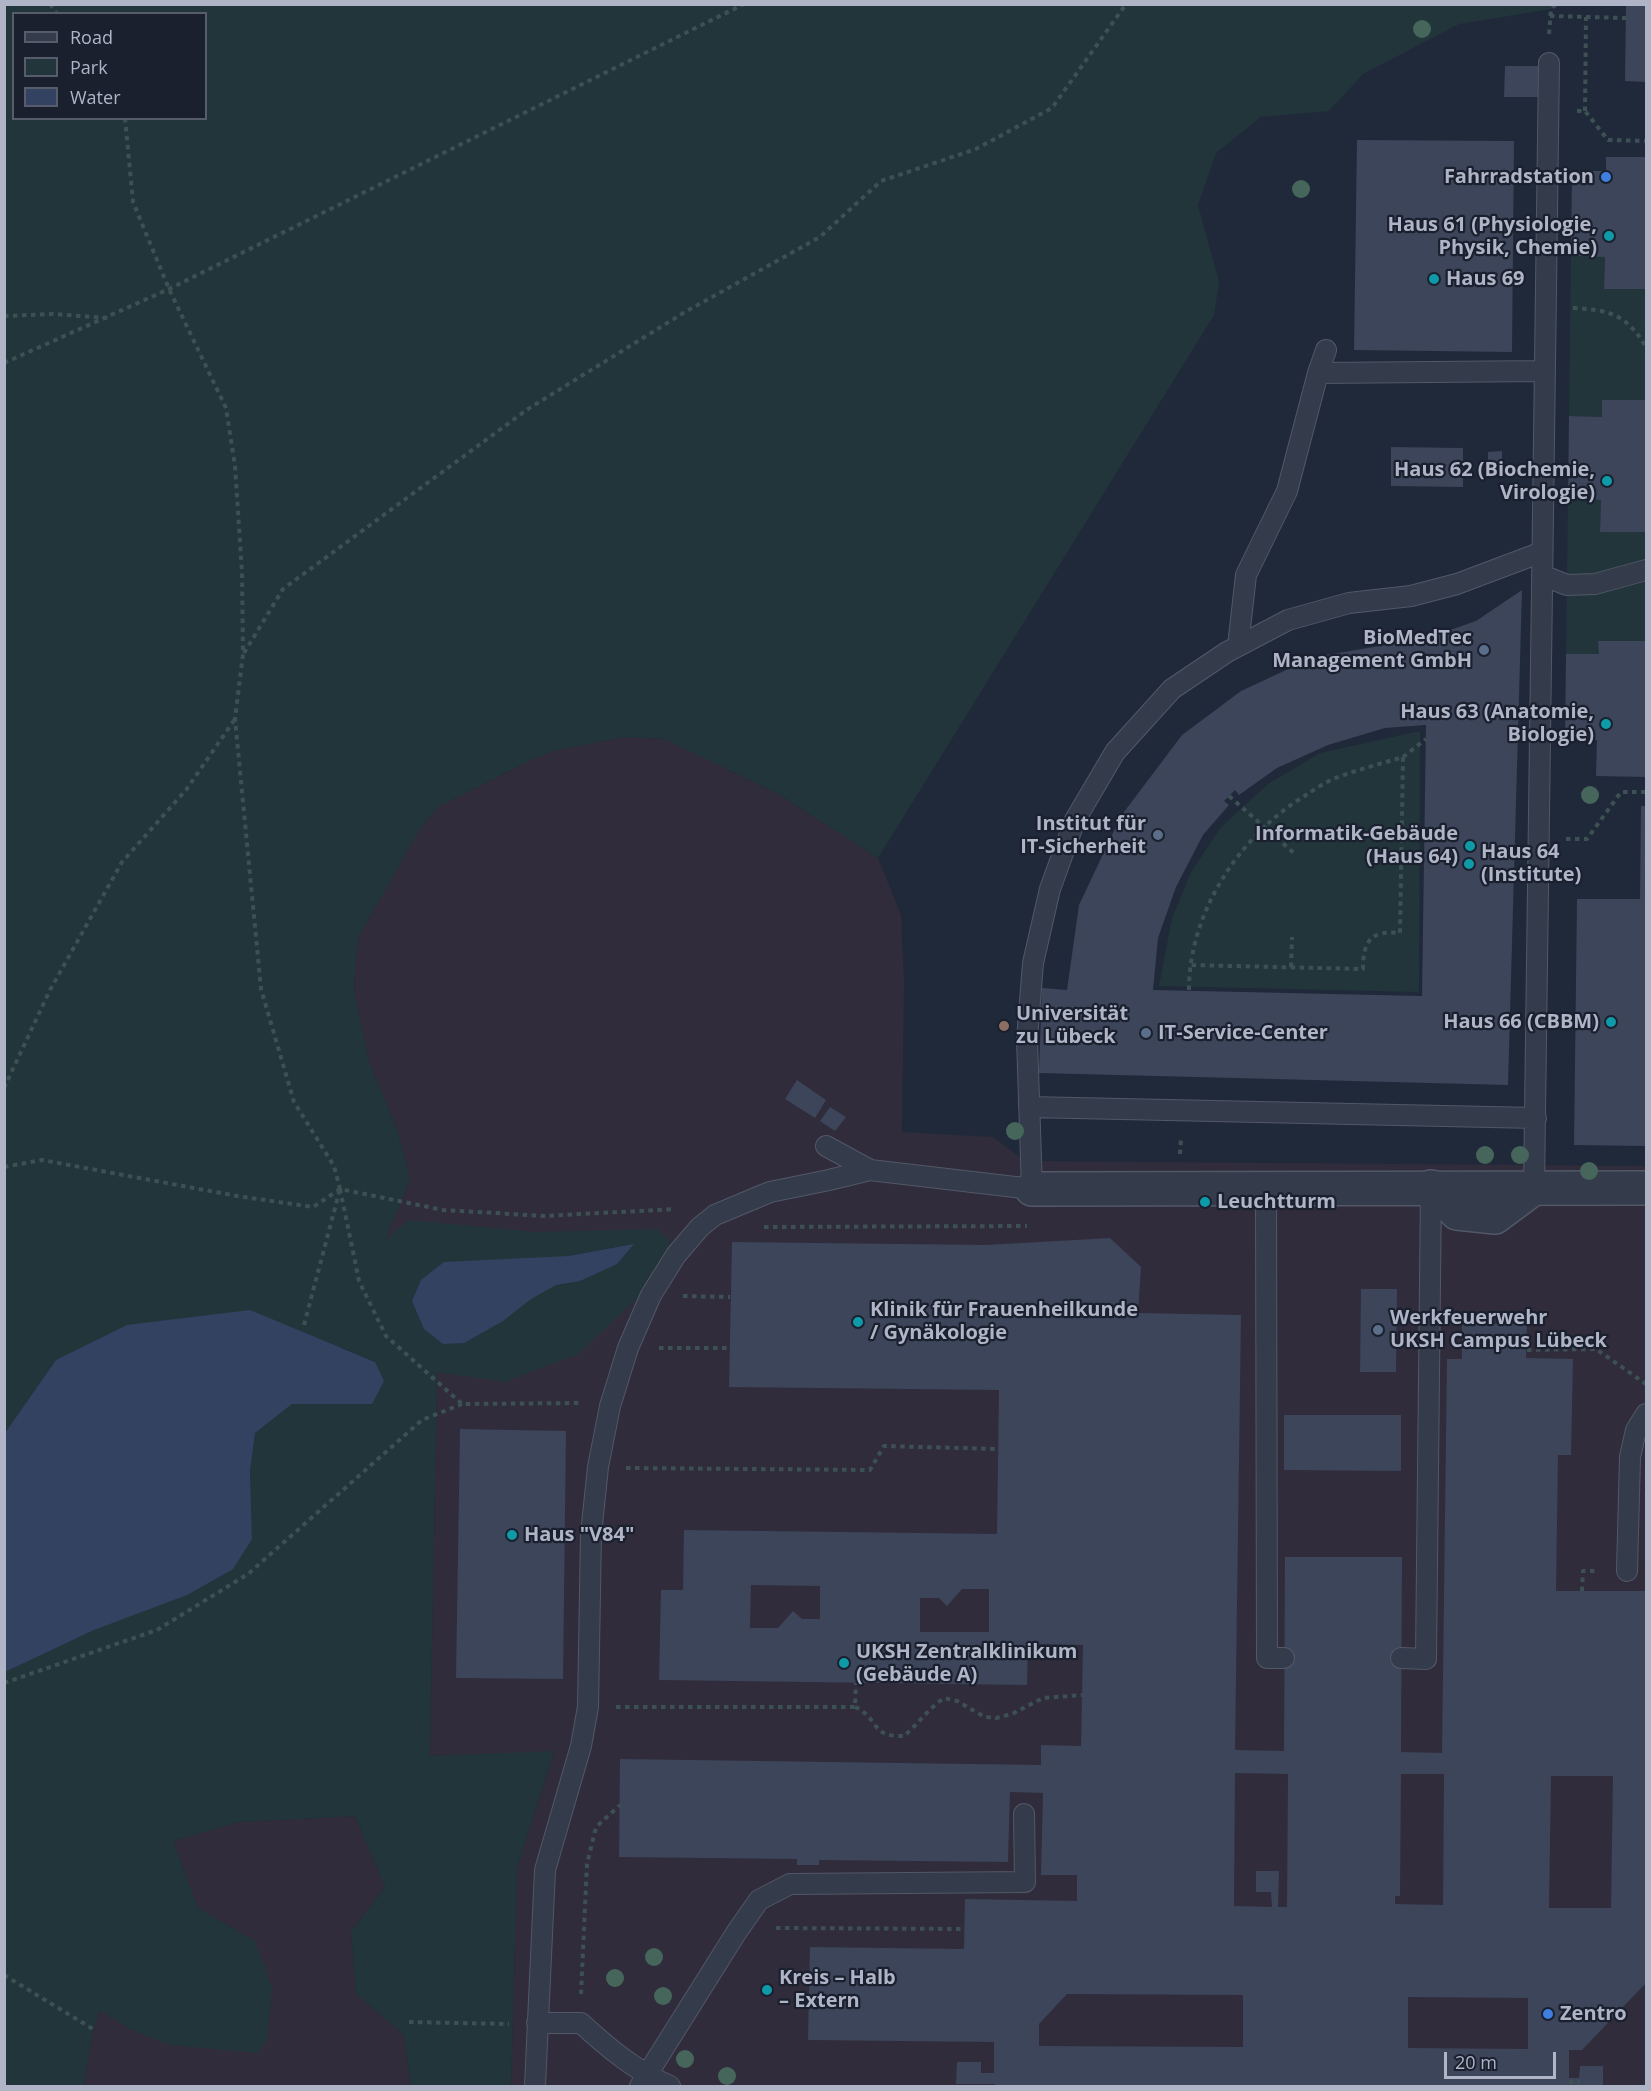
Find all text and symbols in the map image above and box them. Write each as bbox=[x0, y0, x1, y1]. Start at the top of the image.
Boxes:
legend bbox=[12, 12, 207, 120]
text: Road bbox=[70, 25, 113, 49]
text: Park bbox=[70, 55, 108, 79]
text: Water bbox=[70, 85, 121, 109]
place label: Fahrradstation bbox=[1444, 165, 1594, 189]
marker: Fahrradstation bbox=[1599, 170, 1613, 184]
place label: Haus 61 (Physiologie, Physik, Chemie) bbox=[1388, 213, 1597, 260]
marker: Haus 61 (Physiologie, Physik, Chemie) bbox=[1602, 229, 1616, 243]
place label: Haus 69 bbox=[1446, 267, 1525, 291]
marker: Haus 69 bbox=[1427, 272, 1441, 286]
place label: Haus 62 (Biochemie, Virologie) bbox=[1394, 458, 1595, 505]
marker: Haus 62 (Biochemie, Virologie) bbox=[1600, 474, 1614, 488]
place label: BioMedTec Management GmbH bbox=[1272, 626, 1472, 673]
marker: BioMedTec Management GmbH bbox=[1477, 643, 1491, 657]
place label: Haus 63 (Anatomie, Biologie) bbox=[1400, 700, 1594, 747]
marker: Haus 63 (Anatomie, Biologie) bbox=[1599, 717, 1613, 731]
place label: Institut für IT-Sicherheit bbox=[1020, 812, 1146, 859]
place label: Informatik-Gebäude (Haus 64) bbox=[1255, 822, 1458, 869]
marker: Institut für IT-Sicherheit bbox=[1151, 828, 1165, 842]
marker: Informatik-Gebäude (Haus 64) bbox=[1463, 839, 1477, 853]
place label: Haus 64 (Institute) bbox=[1481, 840, 1581, 887]
marker: Haus 64 (Institute) bbox=[1462, 857, 1476, 871]
place label: Universität zu Lübeck bbox=[1016, 1002, 1128, 1049]
place label: Haus 66 (CBBM) bbox=[1443, 1010, 1599, 1034]
marker: Haus 66 (CBBM) bbox=[1604, 1015, 1618, 1029]
marker: Universität zu Lübeck bbox=[997, 1019, 1011, 1033]
place label: IT-Service-Center bbox=[1158, 1021, 1328, 1045]
marker: IT-Service-Center bbox=[1139, 1026, 1153, 1040]
place label: Leuchtturm bbox=[1217, 1190, 1336, 1214]
marker: Leuchtturm bbox=[1198, 1195, 1212, 1209]
place label: Klinik für Frauenheilkunde / Gynäkologie bbox=[870, 1298, 1138, 1345]
place label: Werkfeuerwehr UKSH Campus Lübeck bbox=[1390, 1306, 1607, 1353]
marker: Klinik für Frauenheilkunde / Gynäkologie bbox=[851, 1315, 865, 1329]
marker: Werkfeuerwehr UKSH Campus Lübeck bbox=[1371, 1323, 1385, 1337]
place label: Haus "V84" bbox=[524, 1523, 634, 1547]
marker: Haus "V84" bbox=[505, 1528, 519, 1542]
place label: UKSH Zentralklinikum (Gebäude A) bbox=[856, 1640, 1077, 1687]
marker: UKSH Zentralklinikum (Gebäude A) bbox=[837, 1656, 851, 1670]
place label: Kreis – Halb – Extern bbox=[779, 1966, 896, 2013]
marker: Kreis – Halb – Extern bbox=[760, 1983, 774, 1997]
place label: Zentro bbox=[1560, 2002, 1627, 2026]
marker: Zentro bbox=[1541, 2007, 1555, 2021]
scale bar bbox=[1447, 2040, 1560, 2078]
text: 20 m bbox=[1455, 2050, 1497, 2074]

